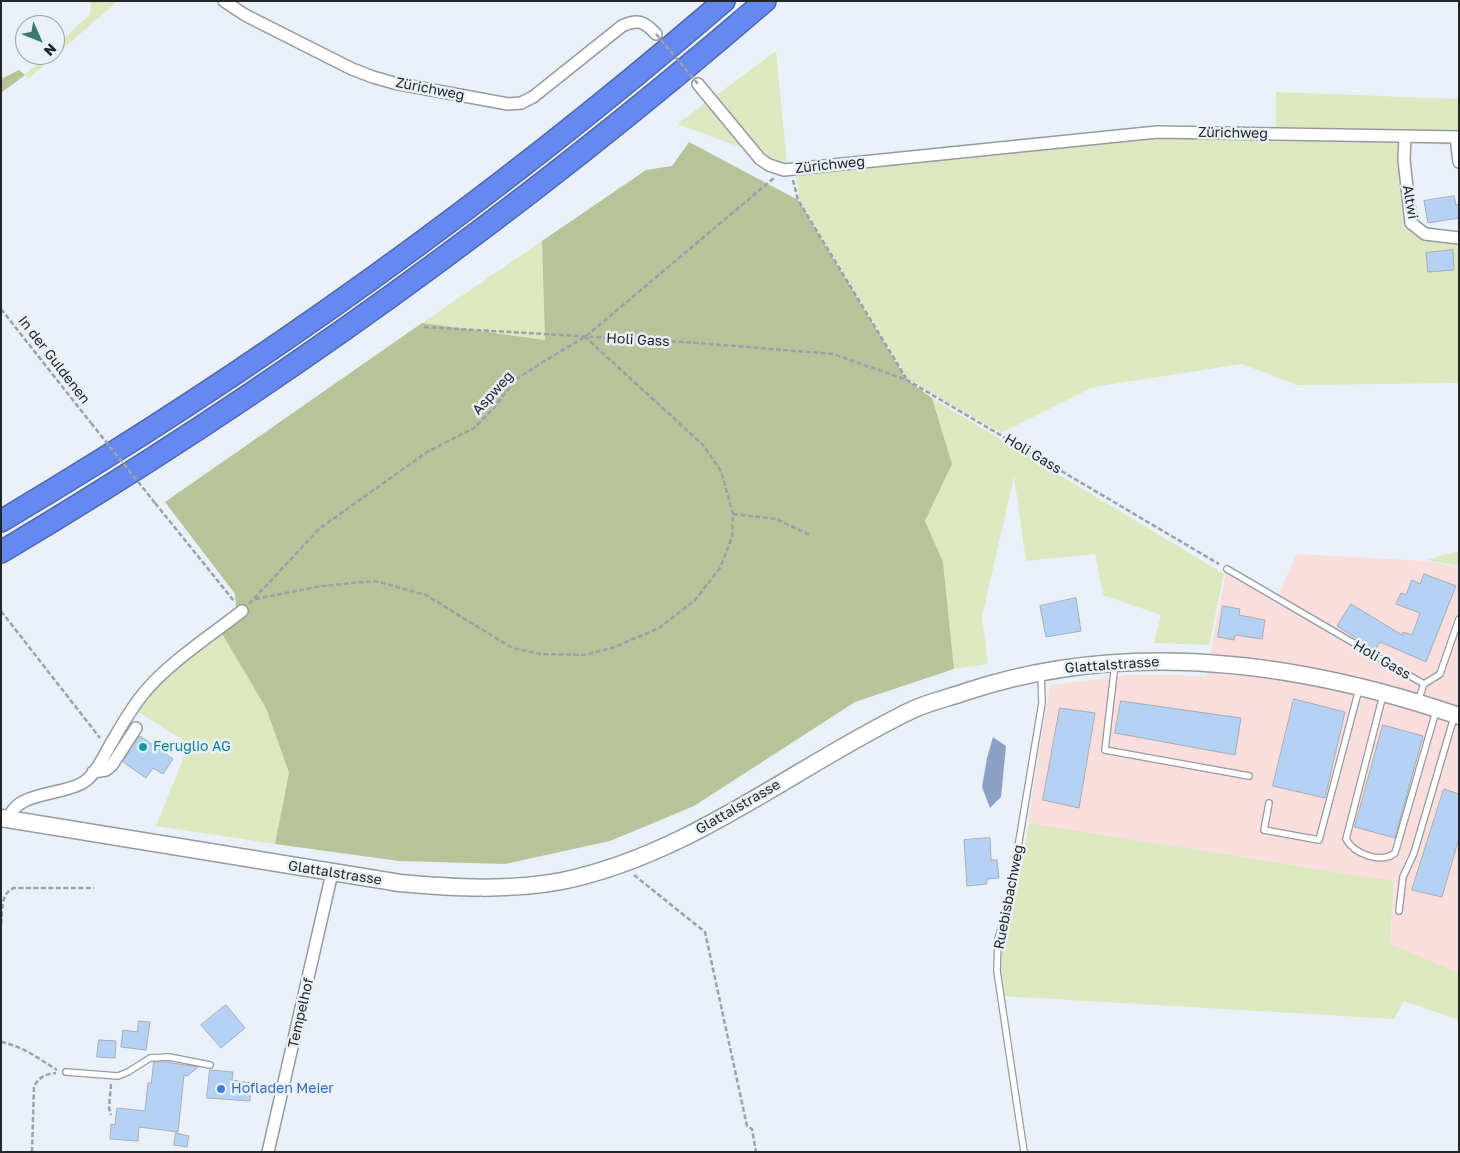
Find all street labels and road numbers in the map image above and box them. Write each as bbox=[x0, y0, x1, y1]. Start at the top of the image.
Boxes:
street label: Zürichweg bbox=[394, 74, 466, 104]
street label: Zürichweg bbox=[1198, 124, 1268, 142]
street label: Zürichweg bbox=[794, 153, 866, 177]
street label: Altwi bbox=[1399, 184, 1421, 220]
street label: In der Guldenen bbox=[14, 313, 94, 407]
street label: Holi Gass bbox=[606, 330, 670, 350]
street label: Aspweg bbox=[469, 368, 517, 418]
street label: Holi Gass bbox=[1002, 430, 1064, 478]
street label: Holi Gass bbox=[1350, 637, 1414, 683]
street label: Glattalstrasse bbox=[1064, 653, 1160, 677]
street label: Glattalstrasse bbox=[693, 776, 783, 838]
street label: Ruebisbachweg bbox=[991, 843, 1027, 951]
street label: Glattalstrasse bbox=[287, 857, 383, 889]
street label: Tempelhof bbox=[285, 976, 317, 1050]

